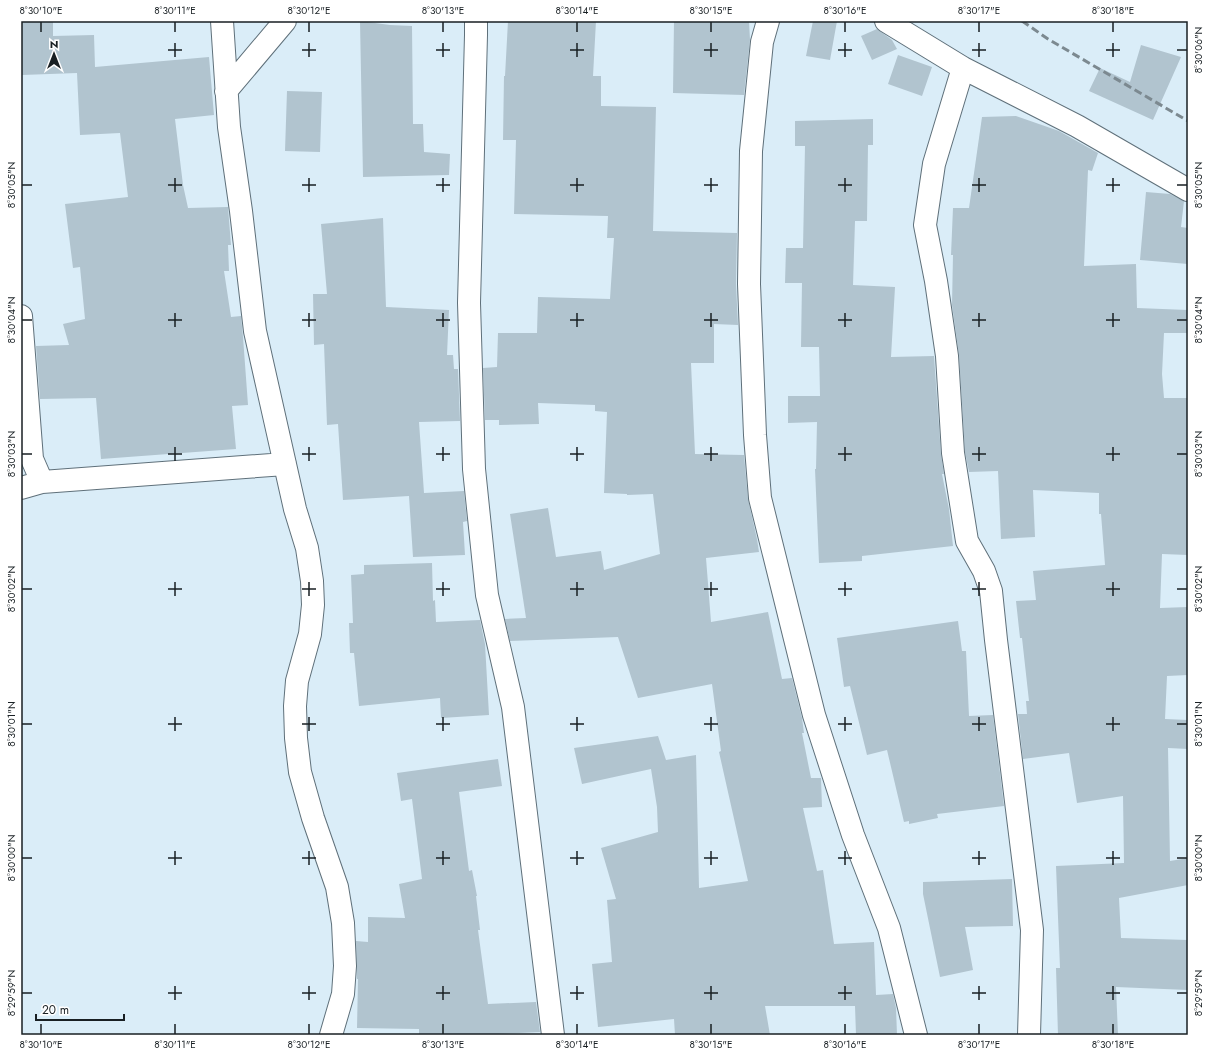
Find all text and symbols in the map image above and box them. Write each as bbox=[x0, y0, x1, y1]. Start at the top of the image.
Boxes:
text: 8°30'10"E bbox=[19, 3, 63, 18]
text: 8°30'11"E bbox=[154, 3, 196, 18]
text: 8°30'12"E bbox=[288, 3, 330, 18]
text: 8°30'13"E bbox=[422, 3, 464, 18]
text: 8°30'14"E bbox=[555, 3, 599, 18]
text: 8°30'15"E bbox=[690, 3, 732, 18]
text: 8°30'16"E bbox=[824, 3, 866, 18]
text: 8°30'17"E bbox=[958, 3, 1000, 18]
text: 8°30'18"E bbox=[1092, 3, 1134, 18]
text: 8°30'06"N bbox=[1191, 27, 1206, 73]
north arrow bbox=[34, 34, 74, 74]
text: N bbox=[50, 36, 58, 52]
text: 8°30'05"N bbox=[4, 162, 19, 208]
text: 8°30'05"N bbox=[1191, 162, 1206, 208]
text: 8°30'04"N bbox=[4, 297, 19, 343]
text: 8°30'04"N bbox=[1191, 297, 1206, 343]
text: 8°30'03"N bbox=[4, 431, 19, 477]
text: 8°30'03"N bbox=[1191, 431, 1206, 477]
text: 8°30'02"N bbox=[4, 566, 19, 612]
text: 8°30'02"N bbox=[1191, 566, 1206, 612]
text: 8°30'01"N bbox=[4, 701, 19, 747]
text: 8°30'01"N bbox=[1191, 701, 1206, 747]
text: 8°30'00"N bbox=[4, 835, 19, 881]
text: 8°30'00"N bbox=[1191, 835, 1206, 881]
text: 8°29'59"N bbox=[4, 970, 19, 1016]
text: 8°29'59"N bbox=[1191, 970, 1206, 1016]
scale bar bbox=[36, 996, 124, 1022]
text: 20 m bbox=[42, 1001, 69, 1019]
text: 8°30'10"E bbox=[19, 1037, 63, 1052]
text: 8°30'11"E bbox=[154, 1037, 196, 1052]
text: 8°30'12"E bbox=[288, 1037, 330, 1052]
text: 8°30'13"E bbox=[422, 1037, 464, 1052]
text: 8°30'14"E bbox=[555, 1037, 599, 1052]
text: 8°30'15"E bbox=[690, 1037, 732, 1052]
text: 8°30'16"E bbox=[824, 1037, 866, 1052]
text: 8°30'17"E bbox=[958, 1037, 1000, 1052]
text: 8°30'18"E bbox=[1092, 1037, 1134, 1052]

